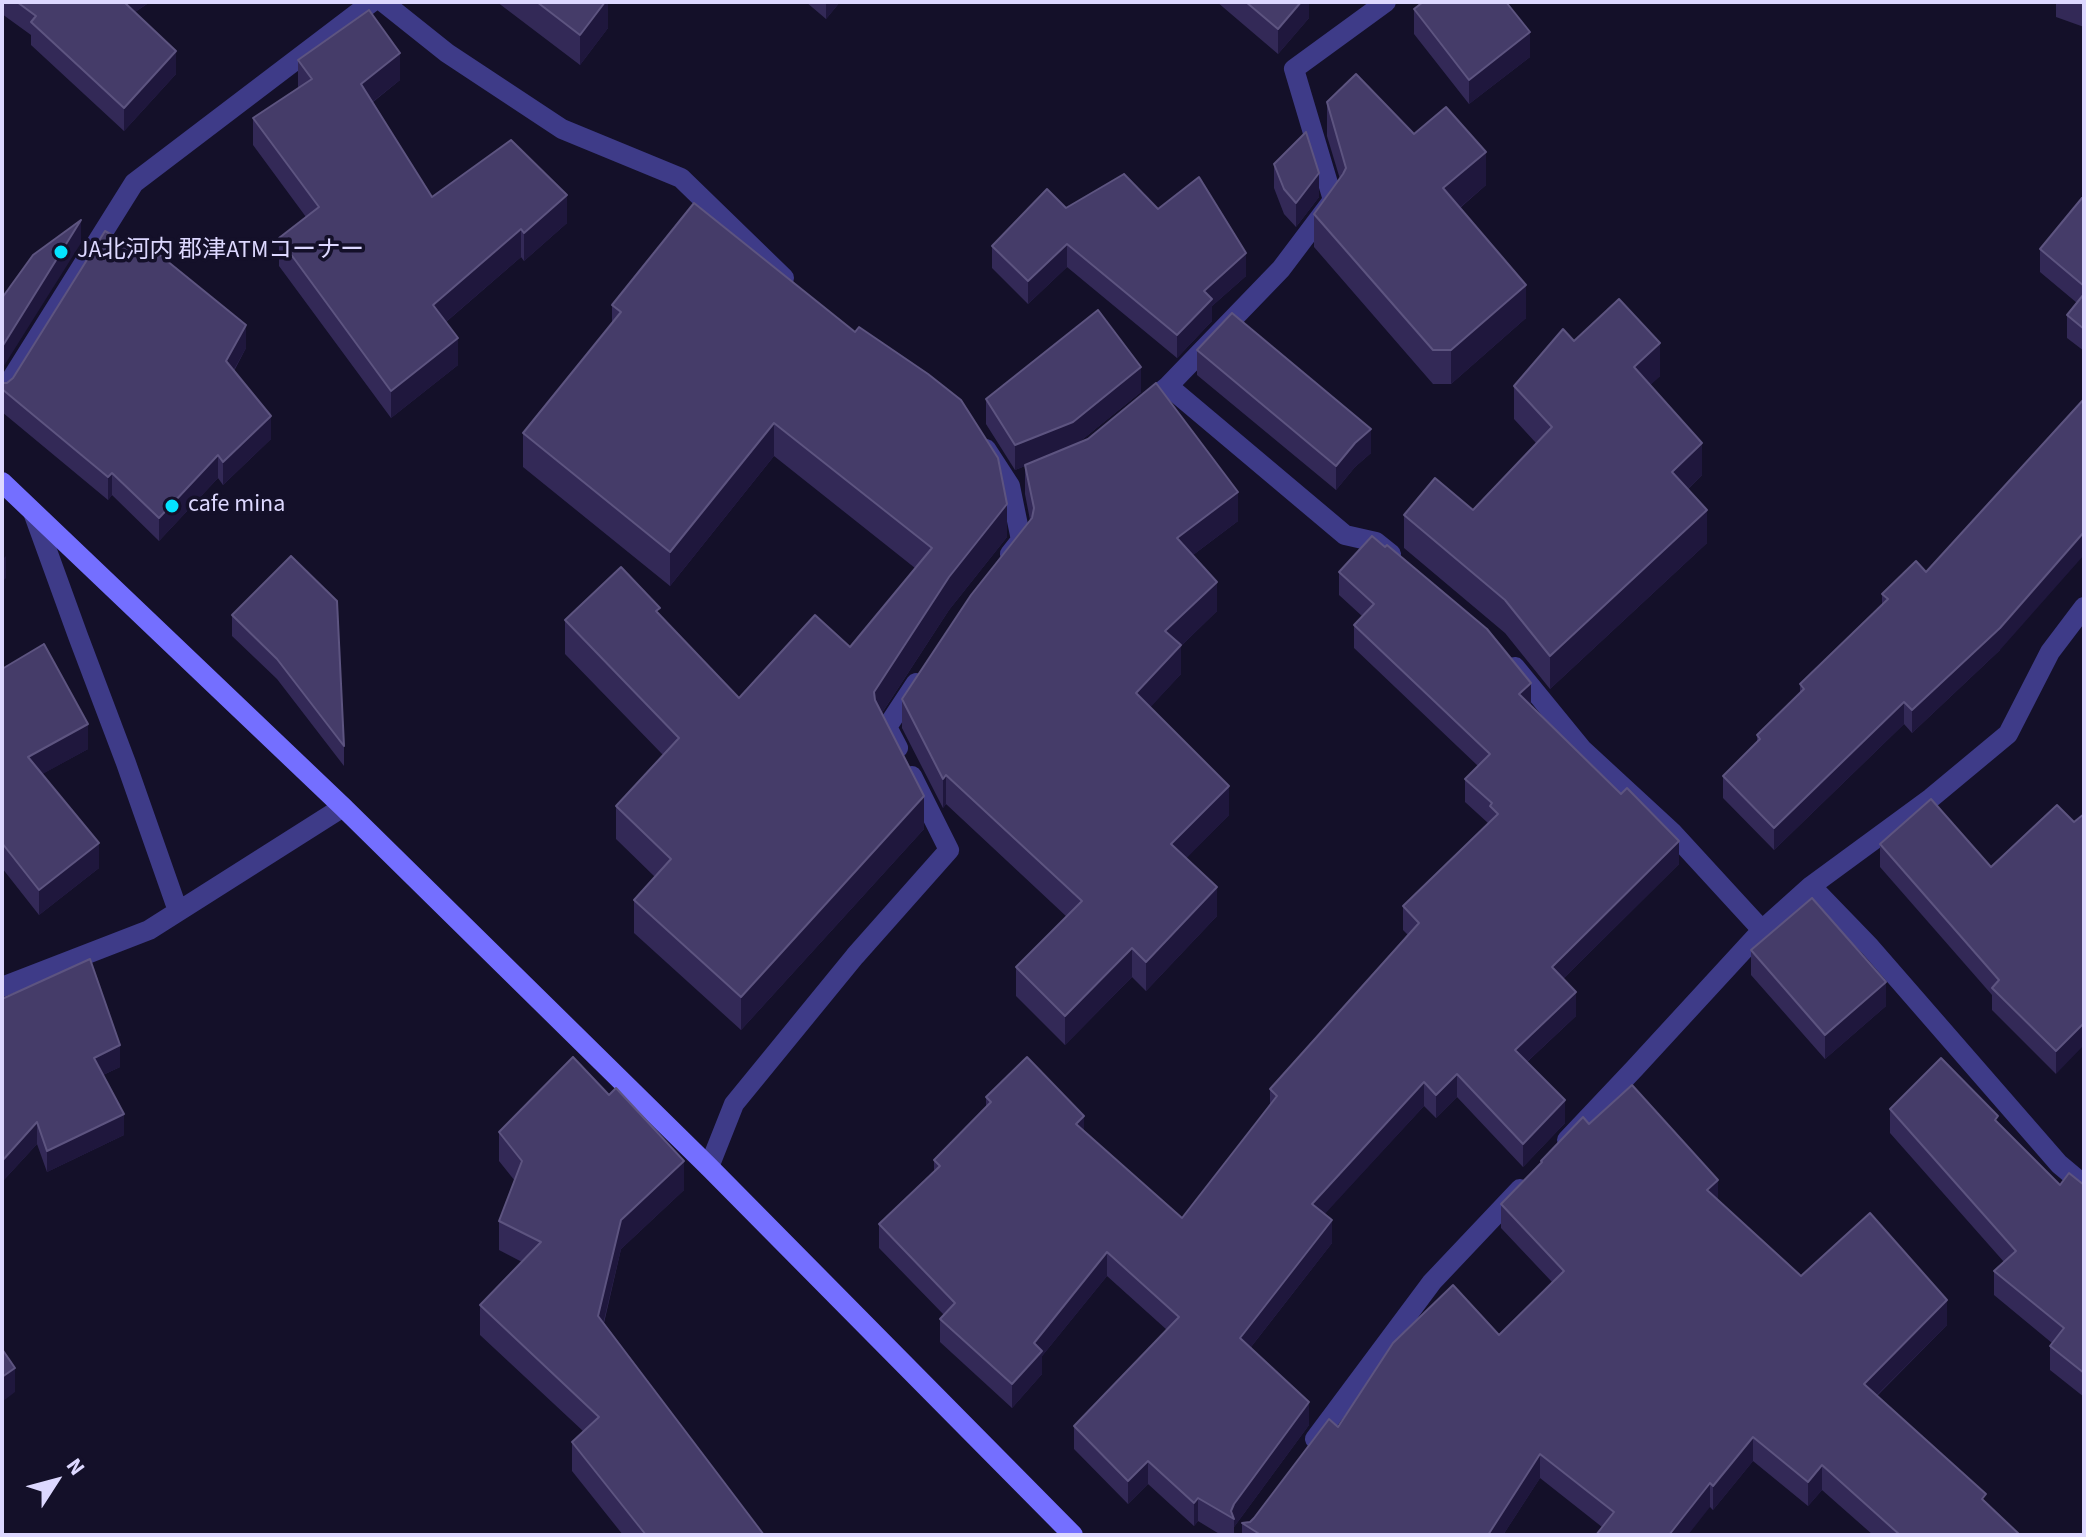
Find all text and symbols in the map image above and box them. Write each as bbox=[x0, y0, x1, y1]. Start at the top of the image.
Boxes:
place label: JA北河内 郡津ATMコーナー bbox=[77, 238, 364, 266]
marker: JA北河内 郡津ATMコーナー bbox=[52, 243, 70, 261]
place label: cafe mina bbox=[188, 492, 285, 520]
marker: cafe mina bbox=[163, 497, 181, 515]
north arrow bbox=[16, 1441, 96, 1521]
text: N bbox=[58, 1452, 93, 1482]

